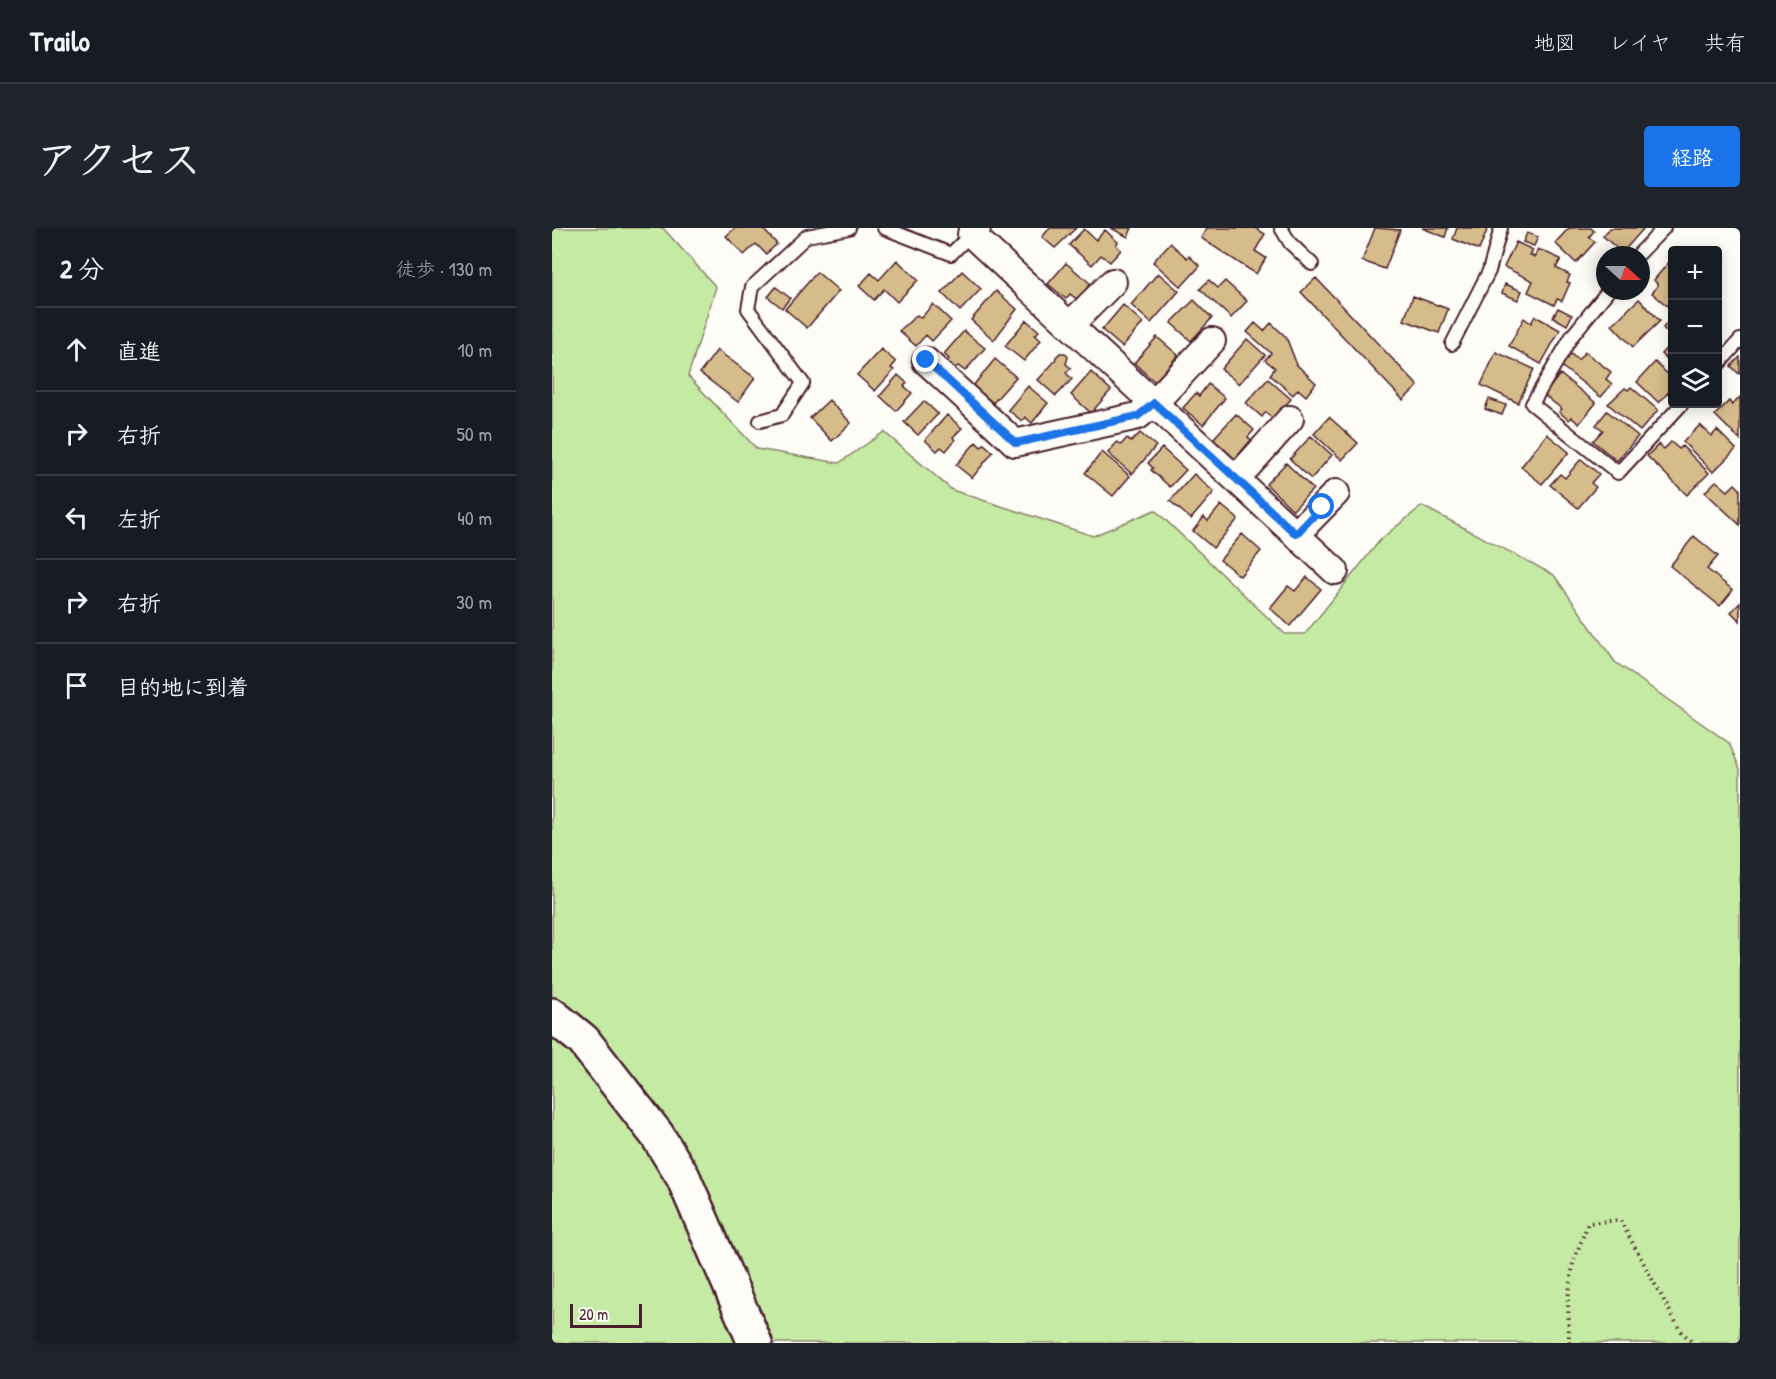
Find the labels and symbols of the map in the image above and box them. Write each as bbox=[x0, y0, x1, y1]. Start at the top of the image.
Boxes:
north arrow bbox=[1596, 246, 1650, 300]
route end bbox=[912, 346, 938, 372]
route start bbox=[1308, 493, 1334, 519]
scale bar bbox=[570, 1301, 642, 1328]

